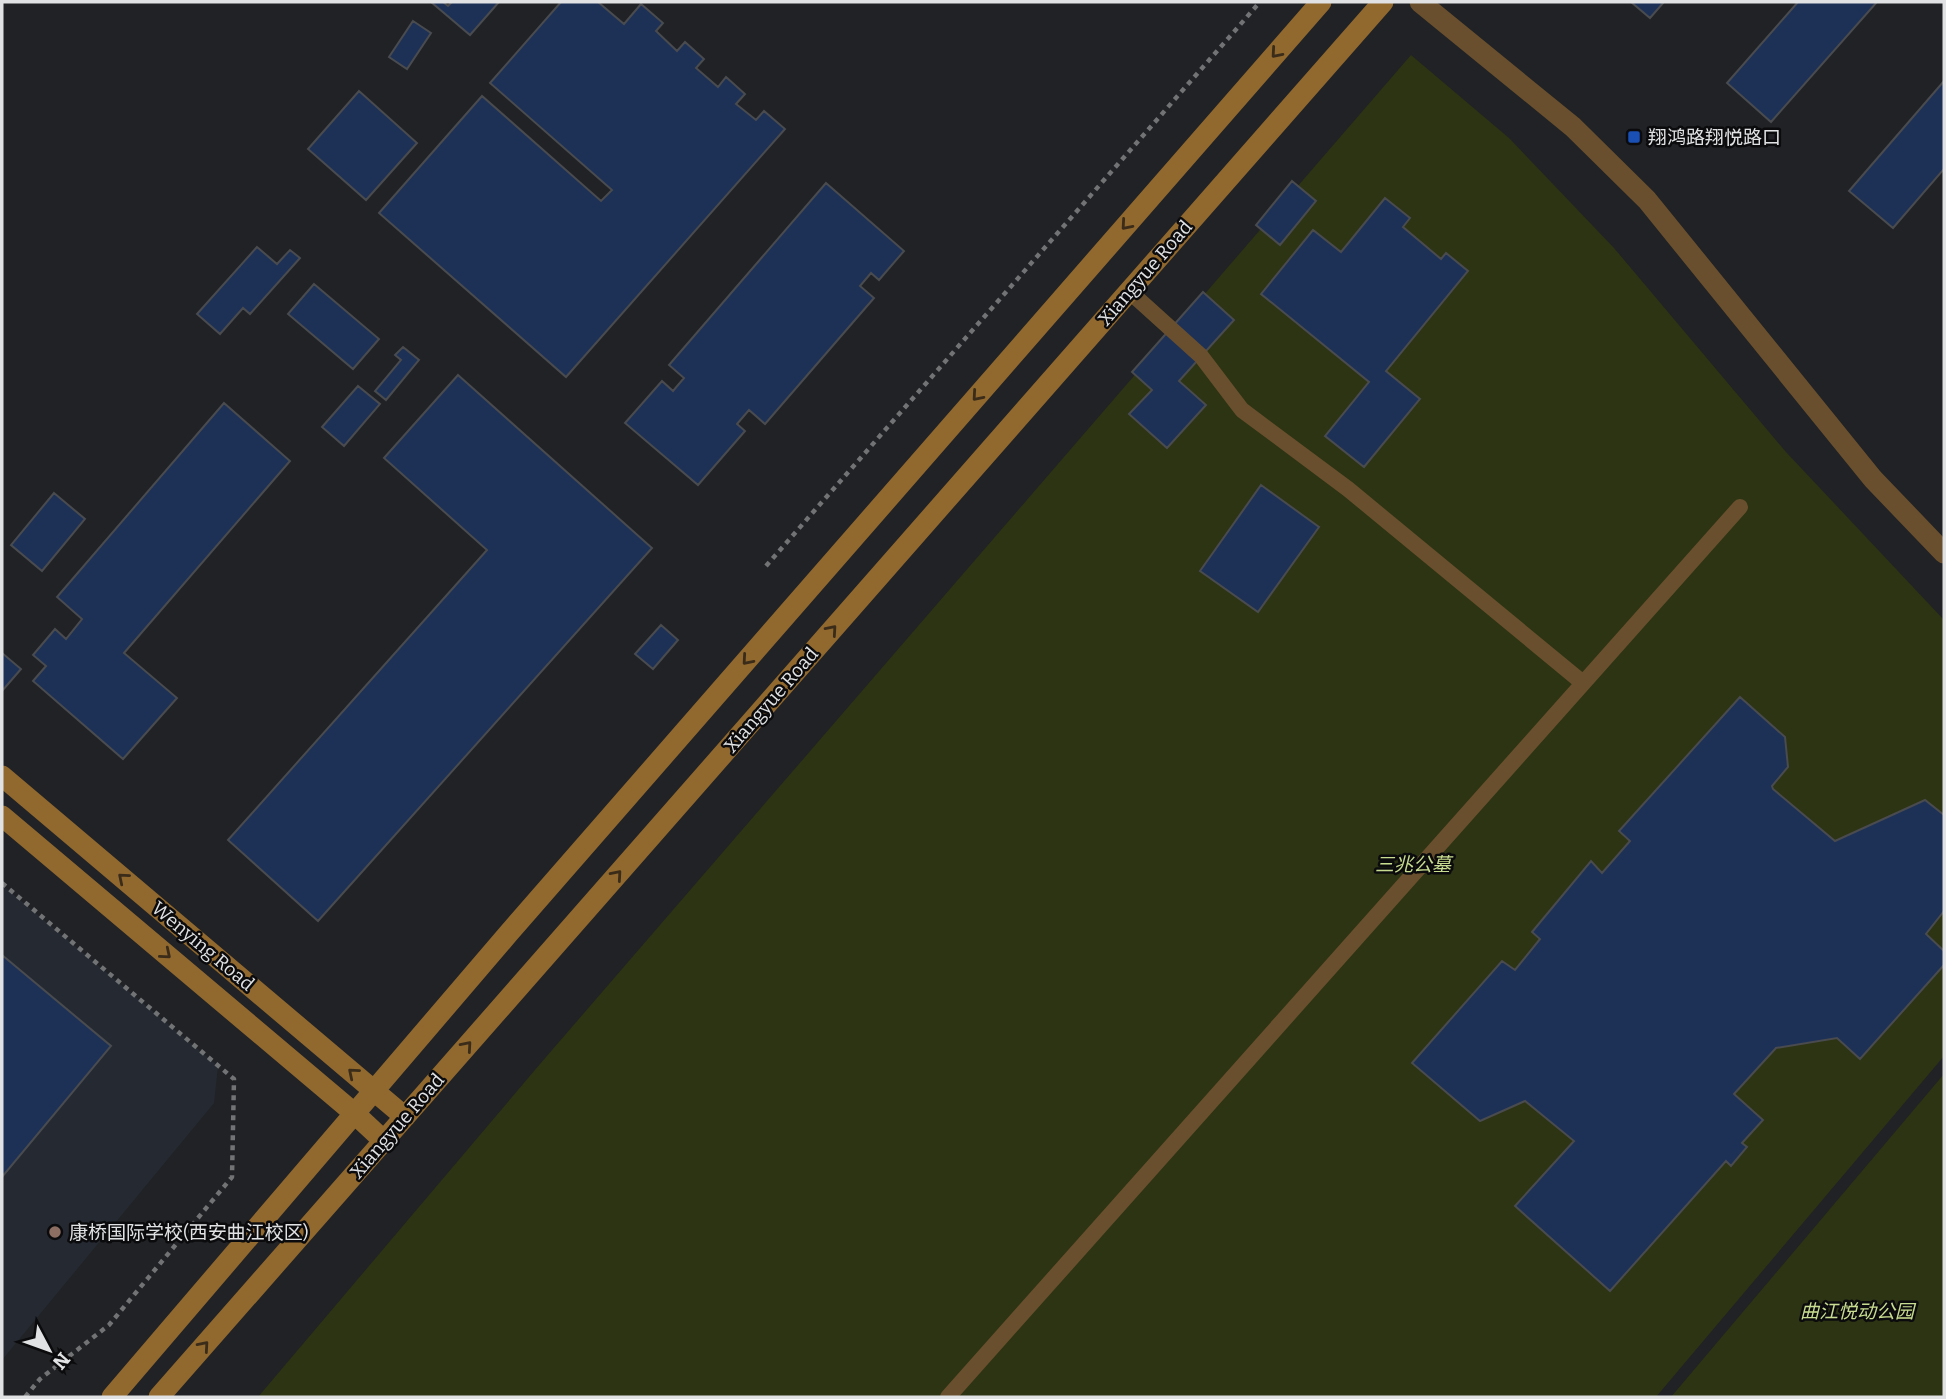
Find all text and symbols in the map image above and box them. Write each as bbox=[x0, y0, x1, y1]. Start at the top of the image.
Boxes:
one-way arrow bbox=[1272, 45, 1284, 58]
place label: 翔鸿路翔悦路口 bbox=[1648, 126, 1781, 149]
marker: 翔鸿路翔悦路口 bbox=[1626, 129, 1642, 145]
street label: Xiangyue Road bbox=[1093, 216, 1197, 330]
one-way arrow bbox=[1122, 216, 1134, 229]
one-way arrow bbox=[973, 388, 985, 401]
one-way arrow bbox=[824, 625, 836, 638]
street label: Xiangyue Road bbox=[719, 643, 823, 757]
one-way arrow bbox=[743, 652, 755, 665]
park label: 三兆公墓 bbox=[1375, 853, 1454, 876]
one-way arrow bbox=[609, 870, 621, 883]
one-way arrow bbox=[118, 874, 130, 887]
street label: Wenying Road bbox=[147, 896, 259, 996]
one-way arrow bbox=[159, 946, 171, 959]
one-way arrow bbox=[459, 1041, 471, 1054]
street label: Xiangyue Road bbox=[345, 1069, 449, 1183]
one-way arrow bbox=[348, 1069, 361, 1081]
place label: 康桥国际学校(西安曲江校区) bbox=[69, 1221, 309, 1244]
marker: 康桥国际学校(西安曲江校区) bbox=[47, 1224, 63, 1240]
park label: 曲江悦动公园 bbox=[1800, 1300, 1917, 1323]
north arrow bbox=[14, 1315, 84, 1385]
one-way arrow bbox=[196, 1341, 208, 1354]
text: N bbox=[48, 1348, 75, 1374]

